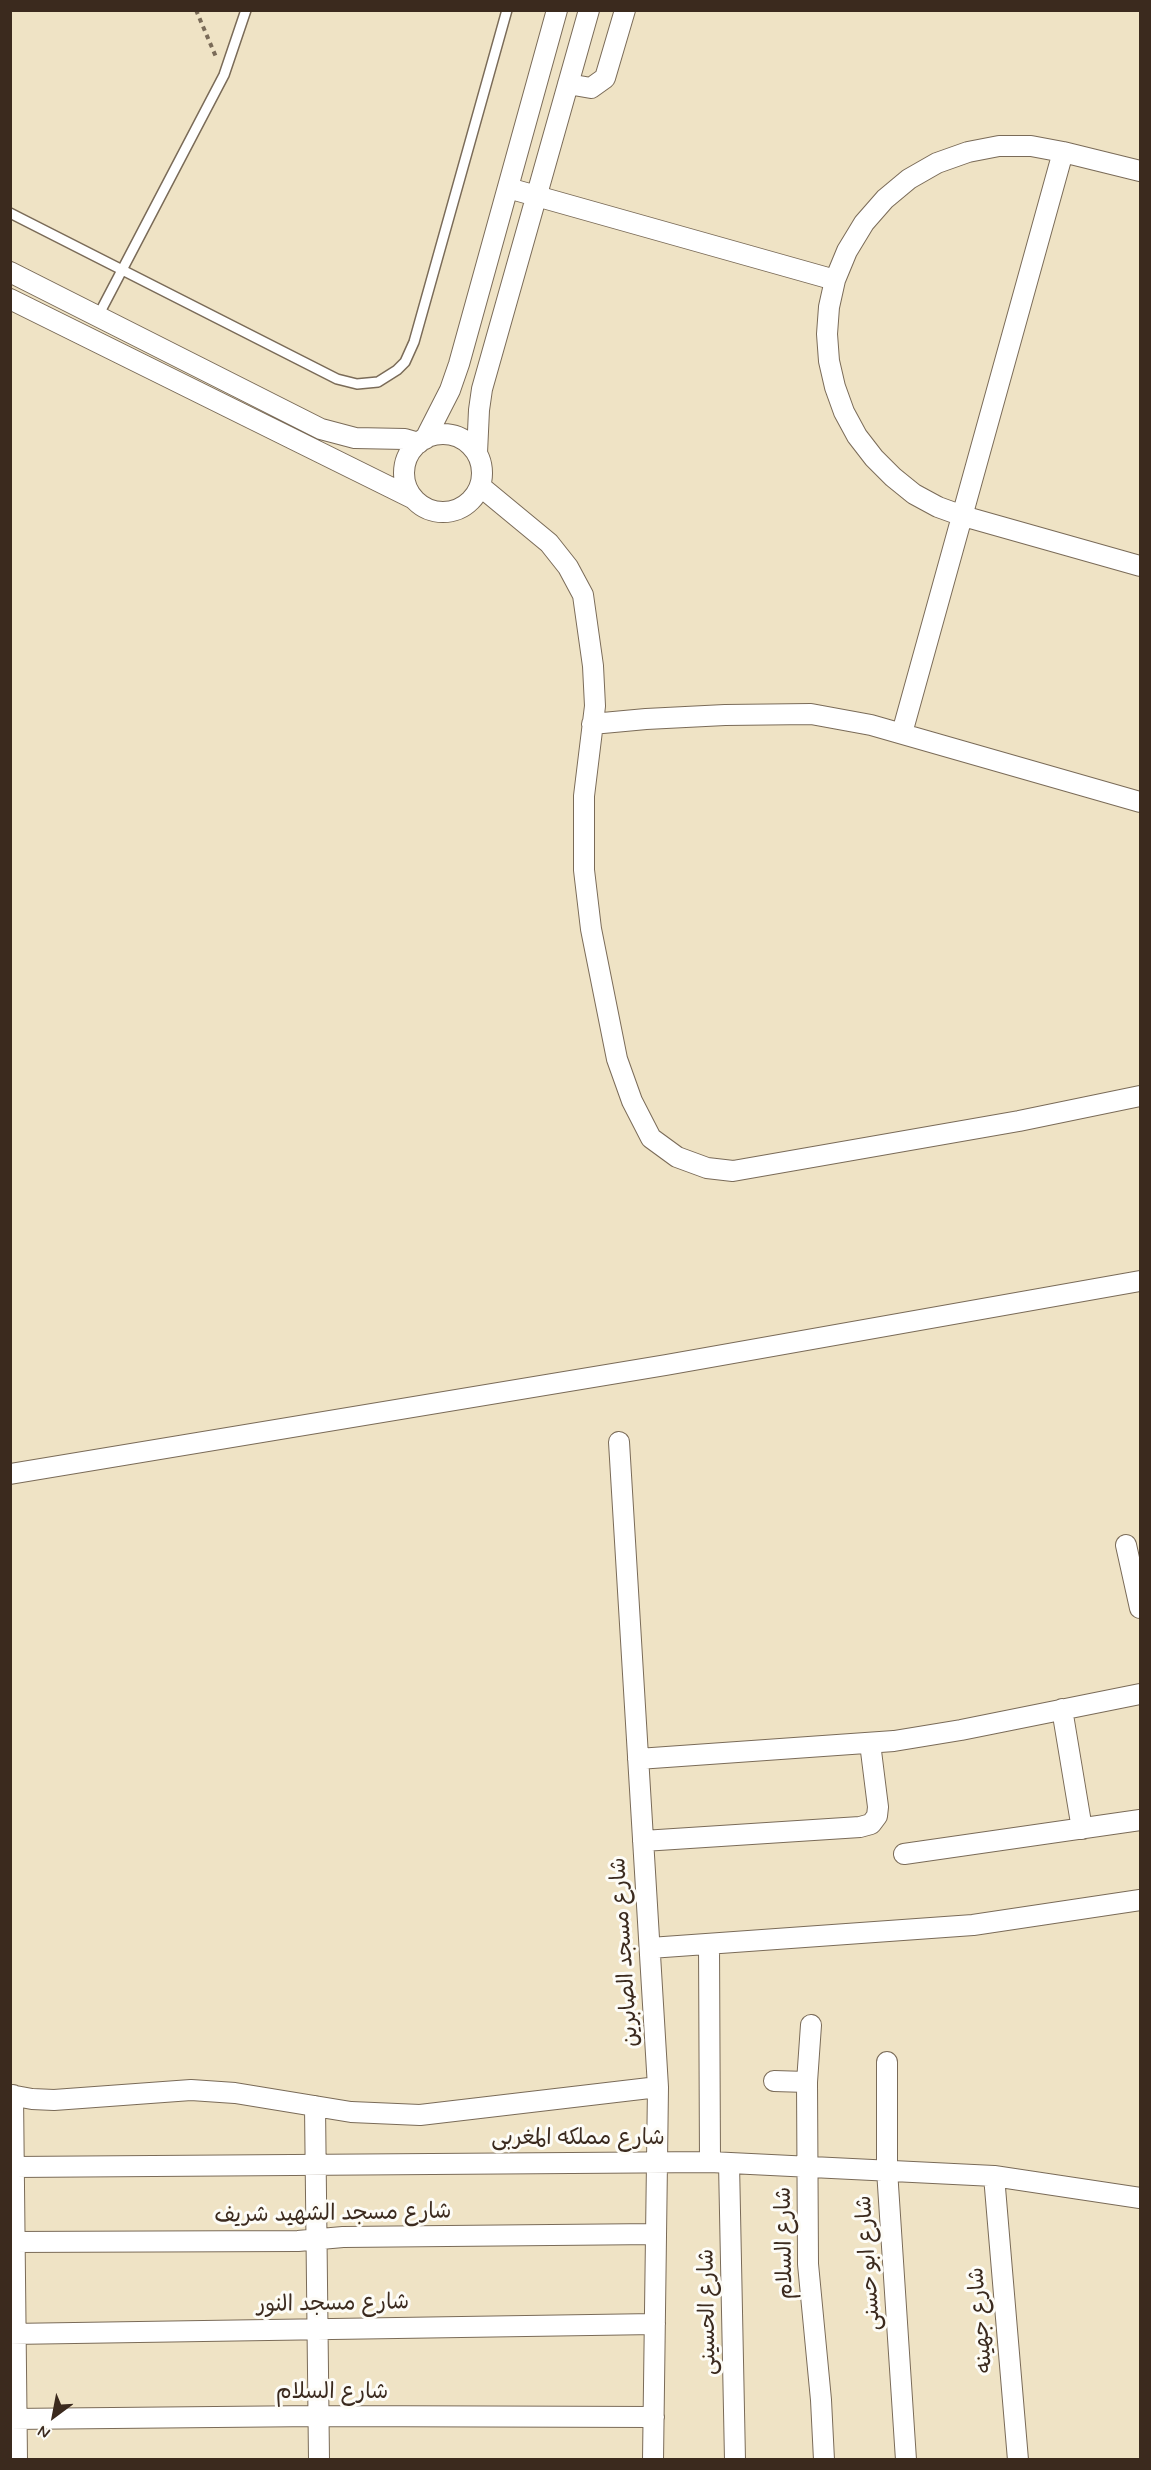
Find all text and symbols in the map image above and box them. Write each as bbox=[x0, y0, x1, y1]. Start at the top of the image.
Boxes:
street label: شارع مسجد الصابرين bbox=[606, 1856, 646, 2048]
street label: شارع مملكه المغربى bbox=[491, 2126, 665, 2152]
street label: شارع السلام bbox=[772, 2187, 800, 2299]
street label: شارع ابو حسنى bbox=[852, 2194, 888, 2332]
street label: شارع مسجد الشهيد شريف bbox=[214, 2200, 452, 2230]
street label: شارع الحسينى bbox=[695, 2249, 723, 2375]
street label: شارع جهينه bbox=[964, 2266, 1000, 2374]
street label: شارع مسجد النور bbox=[257, 2290, 409, 2320]
street label: شارع السلام bbox=[276, 2380, 388, 2406]
north arrow bbox=[24, 2386, 84, 2446]
text: N bbox=[34, 2420, 54, 2443]

